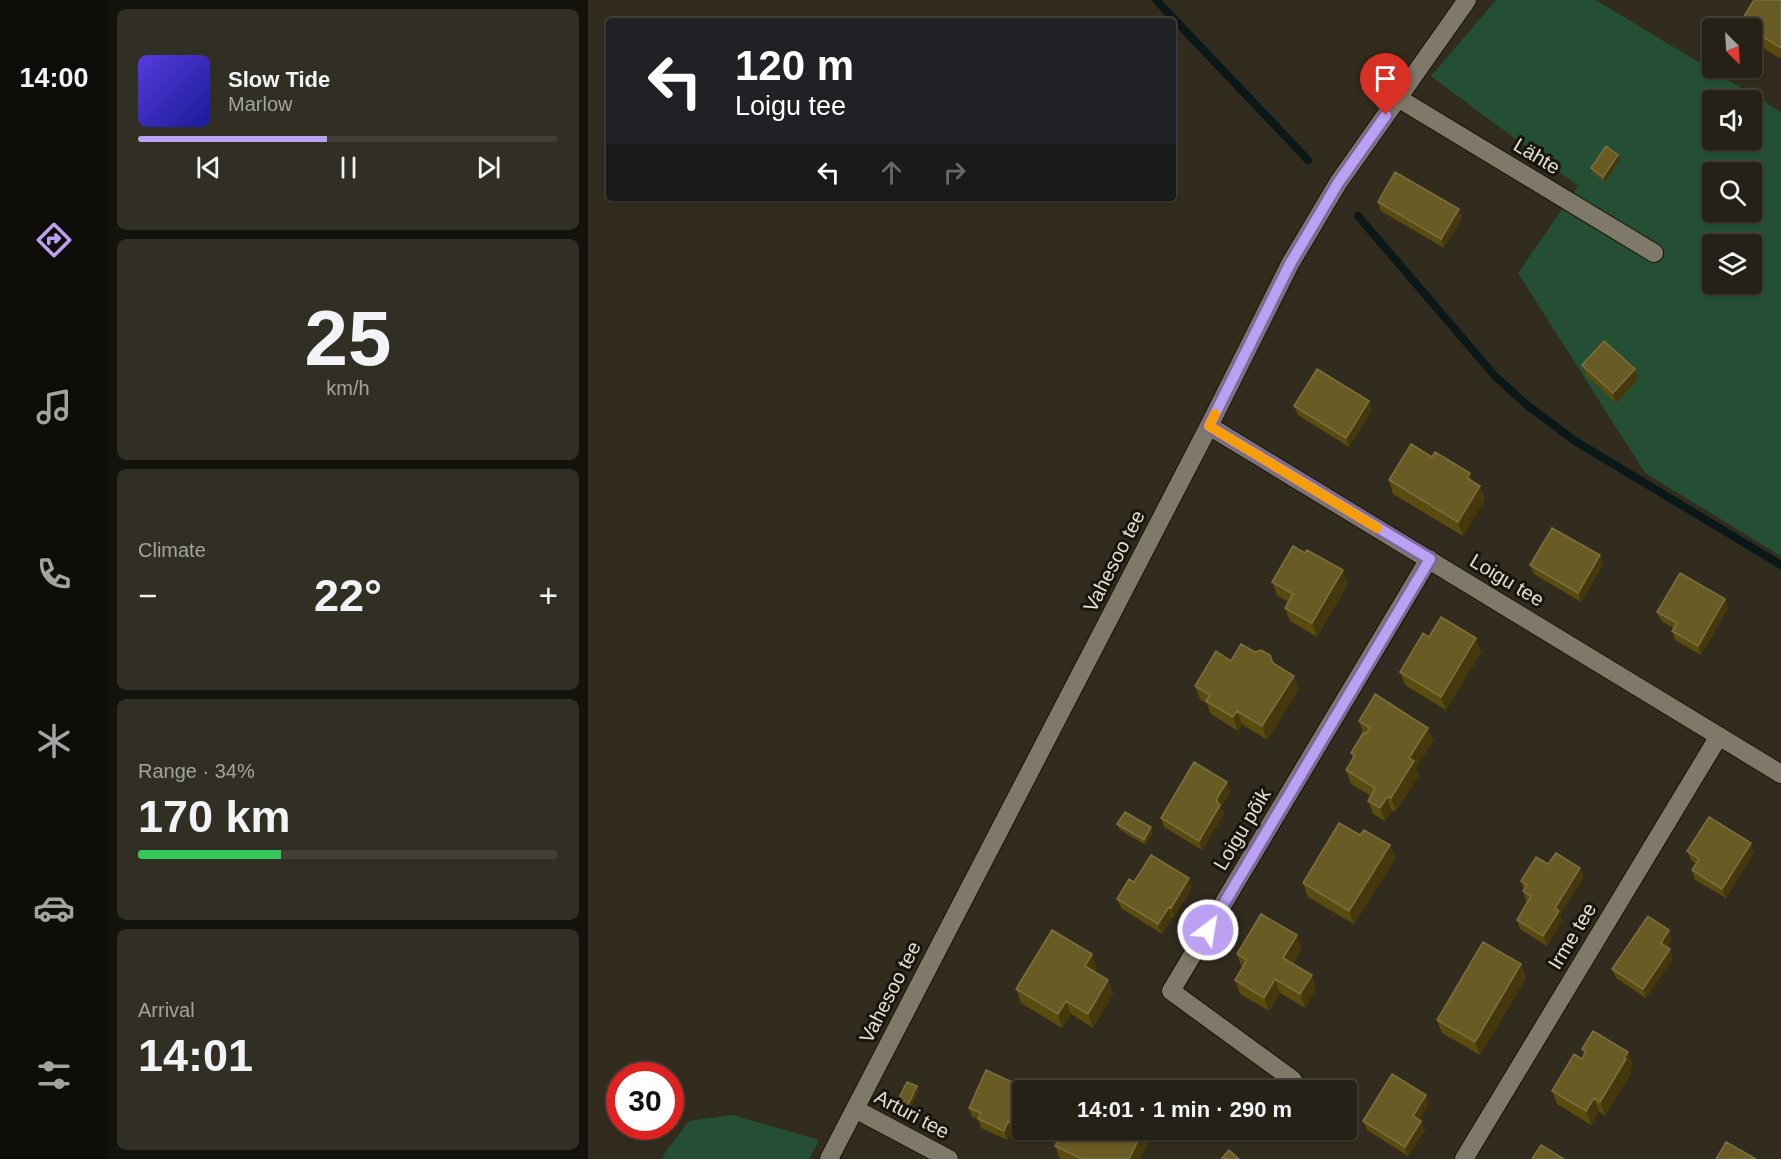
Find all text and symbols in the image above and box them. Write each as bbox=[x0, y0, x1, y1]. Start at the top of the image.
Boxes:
north arrow bbox=[1702, 18, 1762, 78]
map controls bbox=[1702, 18, 1762, 294]
icon: left bbox=[636, 42, 714, 120]
text: 120 m bbox=[735, 42, 854, 89]
pin bbox=[1360, 53, 1411, 115]
icon: arrive bbox=[1369, 62, 1402, 95]
text: 14:00 bbox=[19, 63, 89, 93]
text: Slow Tide bbox=[228, 67, 330, 92]
button: sound bbox=[1702, 90, 1762, 150]
text: Loigu tee bbox=[735, 91, 846, 121]
text: Marlow bbox=[228, 93, 292, 115]
street label: Lähte bbox=[1510, 134, 1564, 178]
icon: previous bbox=[192, 151, 225, 184]
icon: pause bbox=[332, 151, 365, 184]
icon: next bbox=[472, 151, 505, 184]
icon: left bbox=[812, 156, 845, 189]
icon: ahead bbox=[875, 156, 908, 189]
icon: right bbox=[938, 156, 971, 189]
button: search bbox=[1702, 162, 1762, 222]
icon: directions bbox=[33, 219, 75, 261]
button: layers bbox=[1702, 234, 1762, 294]
text: 25 bbox=[305, 294, 391, 382]
text: km/h bbox=[326, 377, 370, 399]
icon: music bbox=[33, 386, 75, 428]
street label: Vahesoo tee bbox=[1079, 507, 1149, 615]
text: Climate bbox=[138, 539, 206, 561]
street label: Loigu tee bbox=[1466, 549, 1548, 611]
icon: phone bbox=[33, 553, 75, 595]
text: 22° bbox=[314, 570, 382, 621]
text: − bbox=[138, 577, 157, 614]
text: + bbox=[539, 577, 558, 614]
icon: climate bbox=[33, 720, 75, 762]
text: Range · 34% bbox=[138, 760, 255, 782]
street label: Loigu põik bbox=[1209, 783, 1275, 874]
text: 170 km bbox=[138, 791, 291, 842]
icon: car bbox=[33, 887, 75, 929]
position arrow bbox=[1176, 898, 1240, 962]
street label: Irme tee bbox=[1544, 899, 1600, 973]
street label: Vahesoo tee bbox=[855, 938, 925, 1046]
text: Arrival bbox=[138, 999, 195, 1021]
text: 14:01 bbox=[138, 1030, 253, 1081]
icon: filters bbox=[33, 1054, 75, 1096]
speed limit sign: 30 bbox=[606, 1062, 684, 1140]
street label: Arturi tee bbox=[871, 1085, 953, 1143]
text: 14:01 · 1 min · 290 m bbox=[1077, 1097, 1292, 1122]

